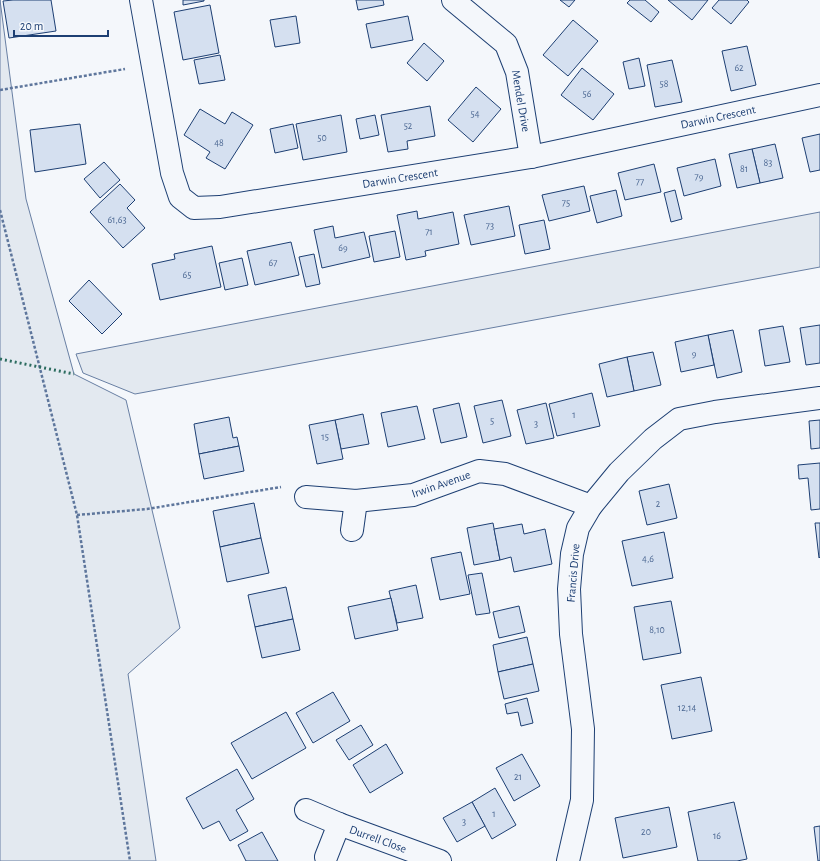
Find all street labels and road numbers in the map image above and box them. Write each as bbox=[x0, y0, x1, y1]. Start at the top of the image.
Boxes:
street label: Mendel Drive bbox=[510, 69, 532, 133]
street label: Darwin Crescent bbox=[679, 103, 757, 131]
street label: Darwin Crescent bbox=[361, 166, 439, 190]
street label: Irwin Avenue bbox=[410, 468, 472, 500]
street label: Francis Drive bbox=[564, 543, 582, 603]
street label: Durrell Close bbox=[348, 823, 408, 855]

